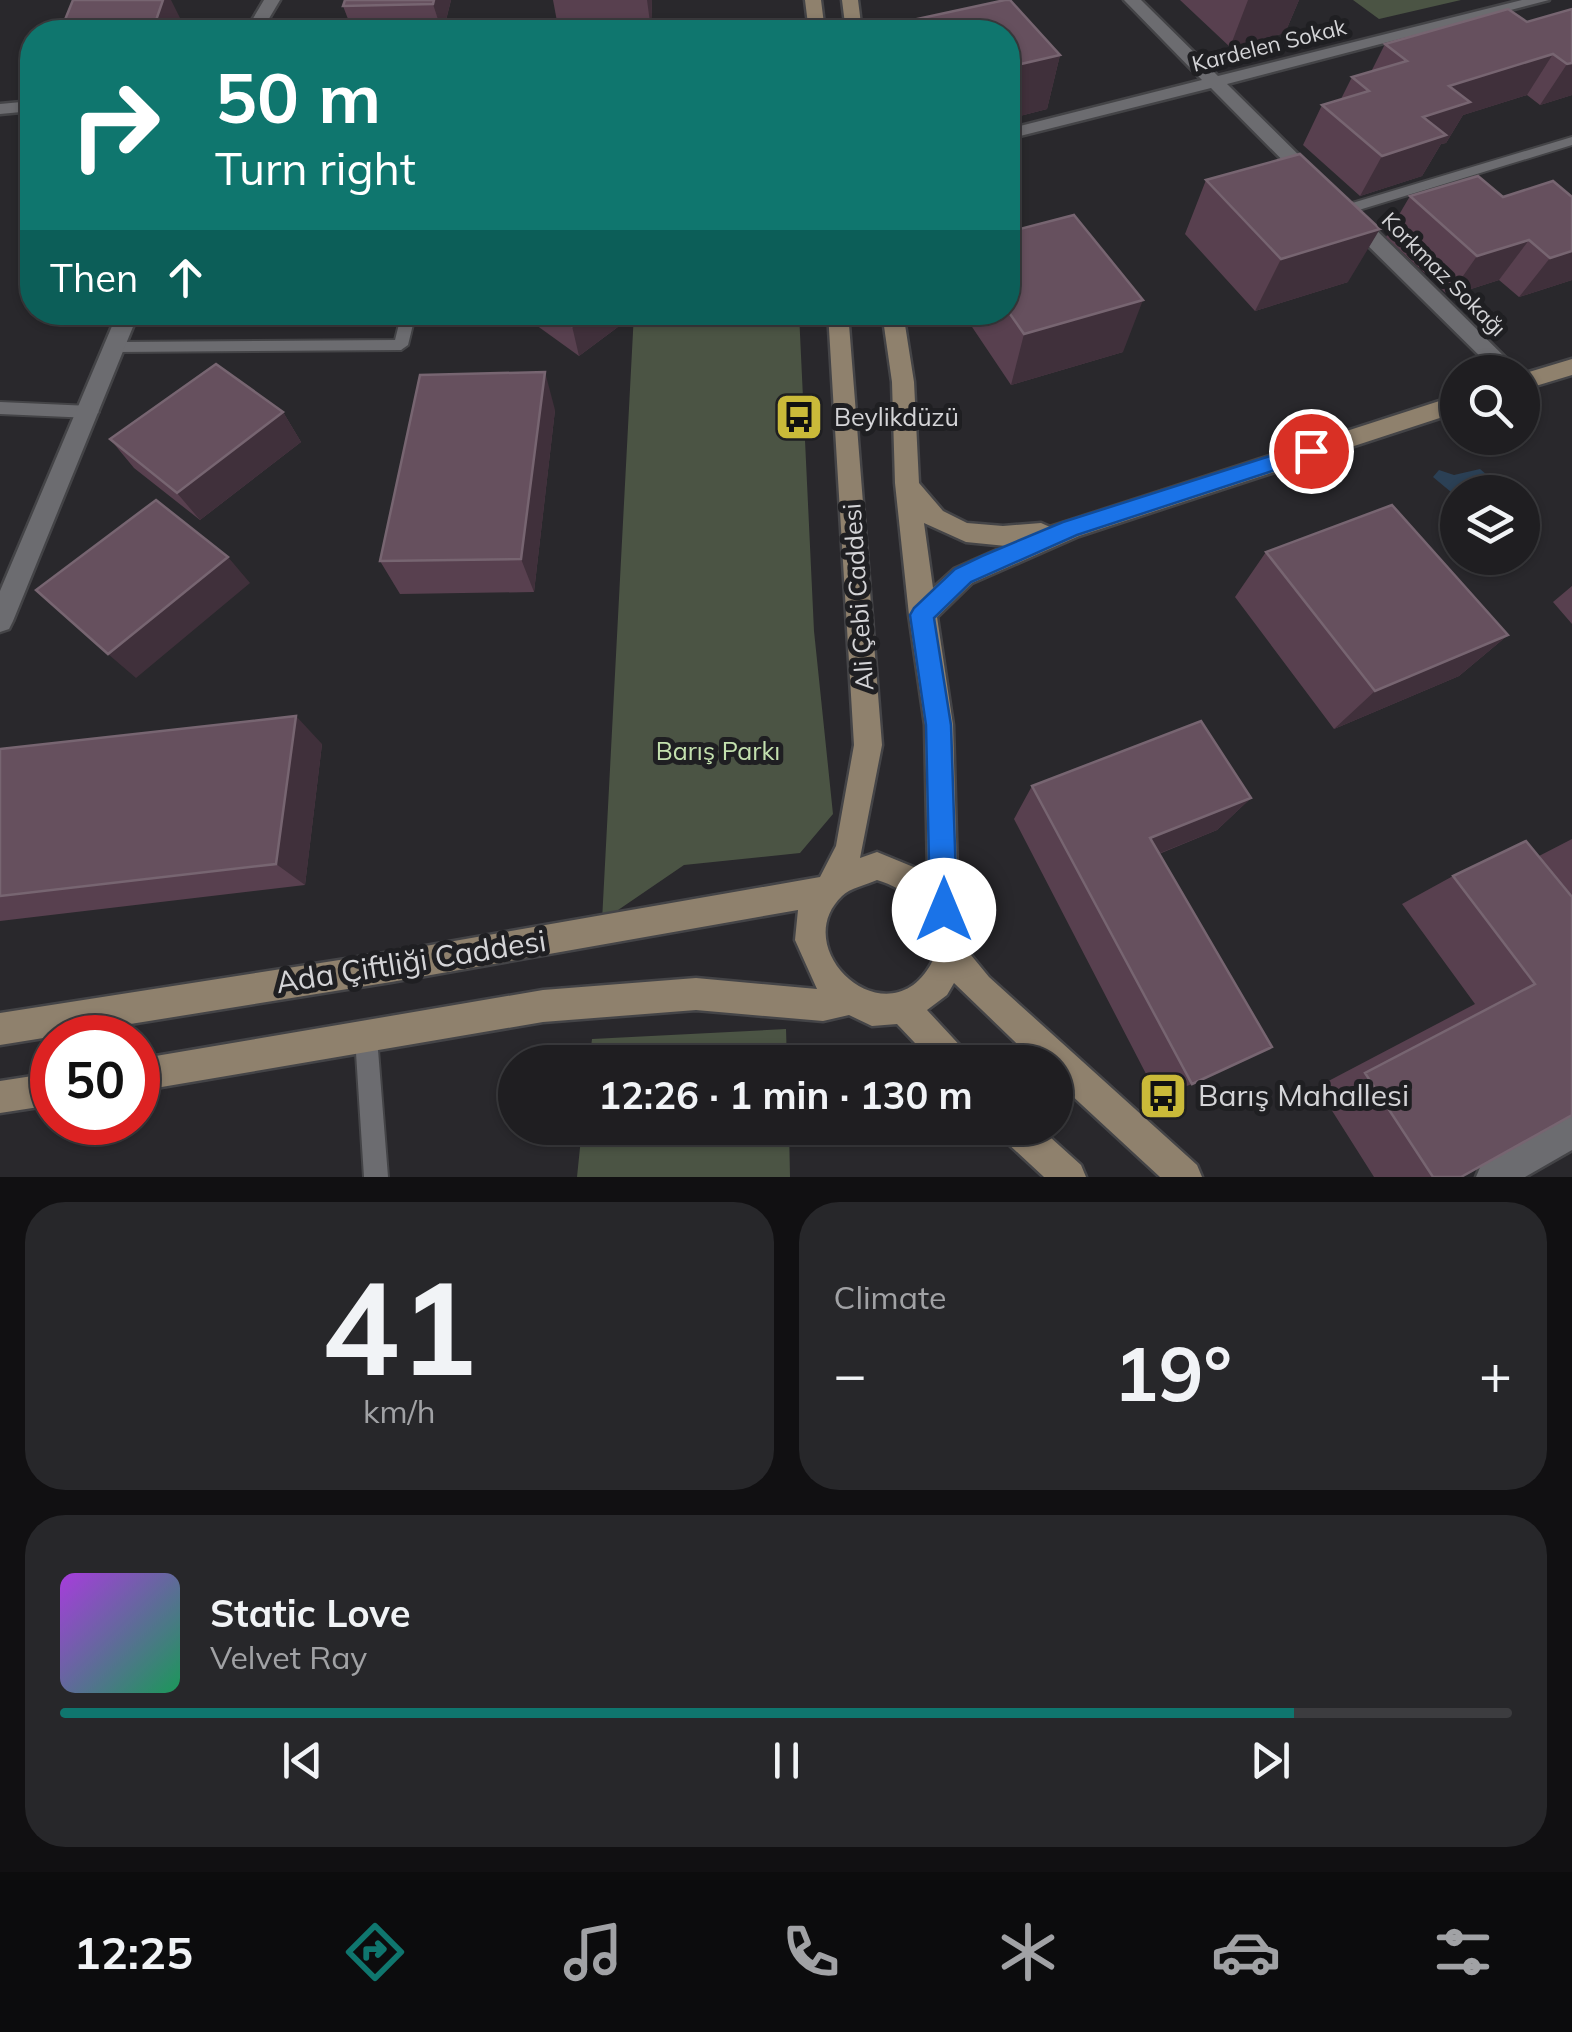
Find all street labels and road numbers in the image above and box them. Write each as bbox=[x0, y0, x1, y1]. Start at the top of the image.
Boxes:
street label: Kardelen Sokak bbox=[1189, 12, 1350, 78]
street label: Korkmaz Sokağı bbox=[1376, 206, 1512, 342]
street label: Ali Çebi Caddesi bbox=[835, 502, 880, 692]
street label: Ada Çiftliği Caddesi bbox=[273, 921, 549, 1001]

